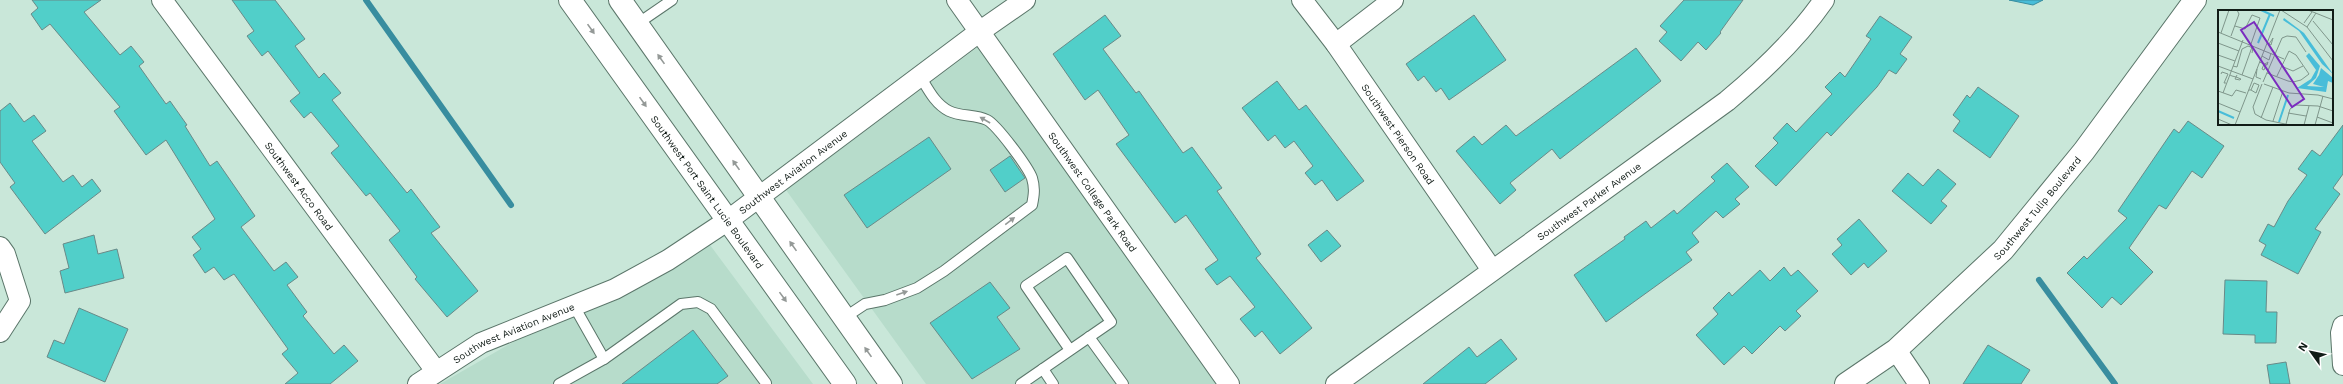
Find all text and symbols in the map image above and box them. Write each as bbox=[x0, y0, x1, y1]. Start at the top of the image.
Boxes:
inset map bbox=[2218, 10, 2333, 125]
one-way arrow bbox=[587, 24, 595, 35]
one-way arrow bbox=[657, 54, 665, 64]
street label: Southwest Pierson Road bbox=[1360, 82, 1437, 186]
one-way arrow bbox=[639, 97, 647, 107]
street label: Southwest Port Saint Lucie Boulevard bbox=[649, 113, 766, 270]
one-way arrow bbox=[979, 117, 991, 124]
street label: Southwest Aviation Avenue bbox=[736, 127, 849, 216]
street label: Southwest College Park Road bbox=[1047, 130, 1139, 254]
street label: Southwest Acco Road bbox=[263, 140, 335, 232]
street label: Southwest Tulip Boulevard bbox=[1991, 154, 2083, 262]
one-way arrow bbox=[732, 160, 740, 170]
street label: Southwest Parker Avenue bbox=[1535, 160, 1643, 242]
one-way arrow bbox=[1004, 217, 1015, 226]
one-way arrow bbox=[789, 241, 797, 251]
one-way arrow bbox=[897, 290, 909, 296]
one-way arrow bbox=[778, 292, 787, 303]
street label: Southwest Aviation Avenue bbox=[451, 300, 576, 365]
north arrow bbox=[2291, 332, 2331, 372]
text: N bbox=[2295, 340, 2311, 354]
one-way arrow bbox=[864, 347, 872, 357]

